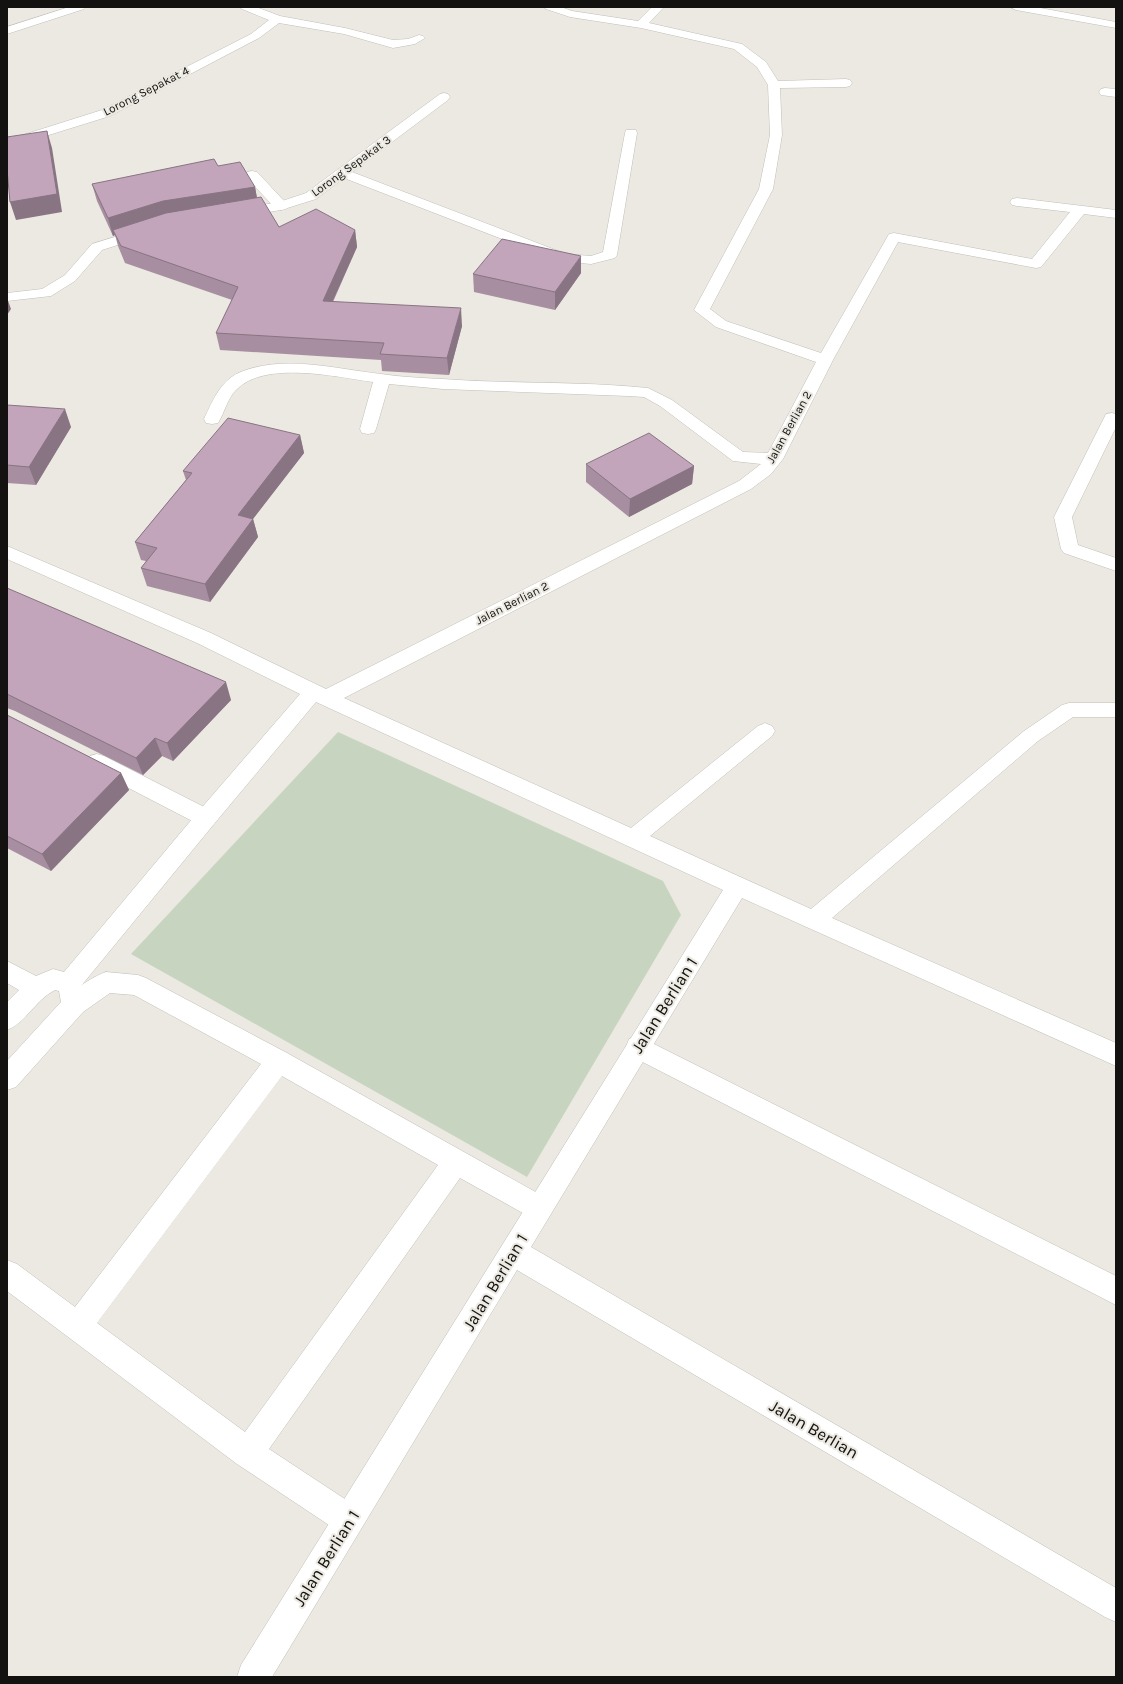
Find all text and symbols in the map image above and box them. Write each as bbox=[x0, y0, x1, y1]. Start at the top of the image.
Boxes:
street label: Lorong Sepakat 4 bbox=[101, 63, 191, 119]
street label: Lorong Sepakat 3 bbox=[309, 132, 393, 200]
street label: Jalan Berlian 2 bbox=[763, 389, 815, 465]
street label: Jalan Berlian 2 bbox=[473, 579, 551, 627]
street label: Jalan Berlian 1 bbox=[627, 953, 701, 1057]
street label: Jalan Berlian 1 bbox=[458, 1230, 532, 1334]
street label: Jalan Berlian bbox=[766, 1395, 862, 1463]
street label: Jalan Berlian 1 bbox=[289, 1506, 363, 1610]

